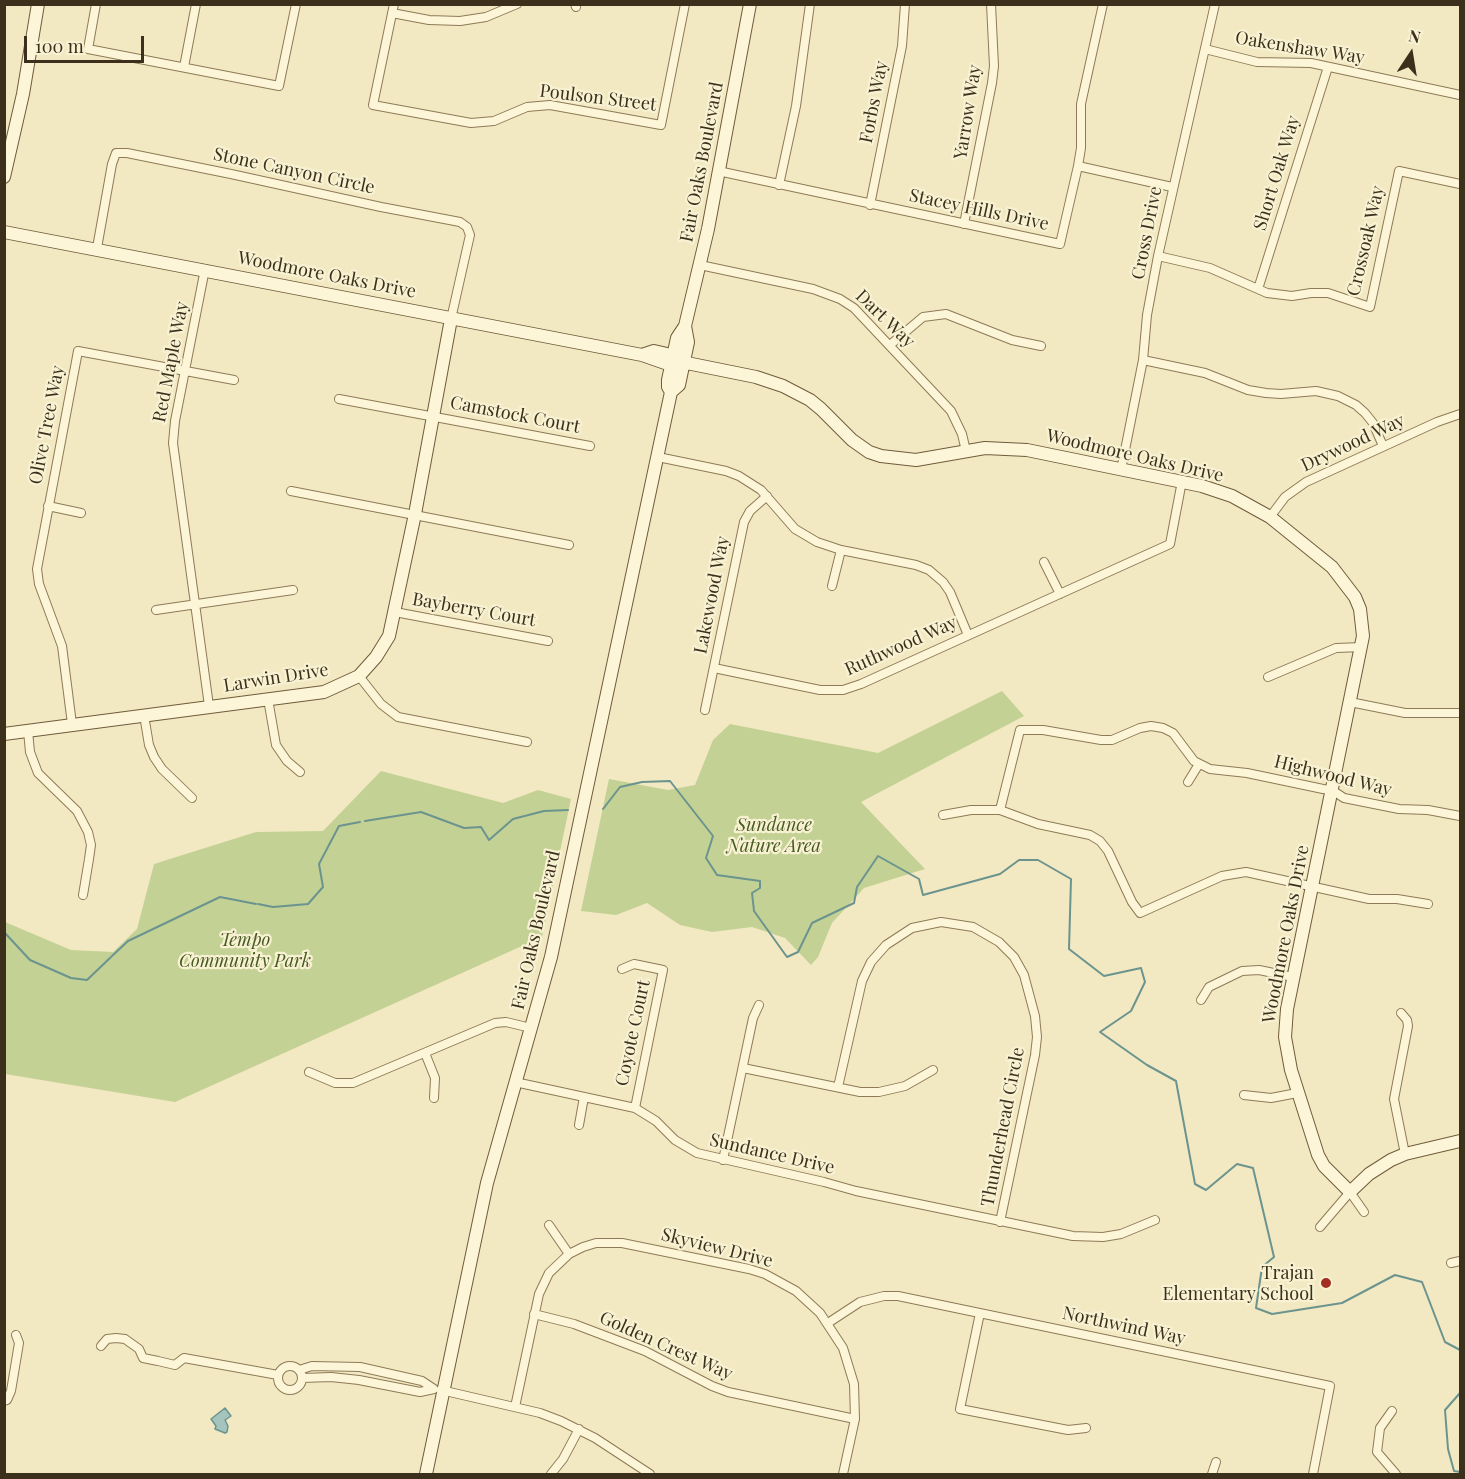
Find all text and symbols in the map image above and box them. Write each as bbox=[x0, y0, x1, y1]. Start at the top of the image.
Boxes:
scale bar bbox=[27, 24, 147, 62]
north arrow bbox=[1381, 24, 1441, 84]
text: N bbox=[1407, 24, 1423, 47]
street label: Oakenshaw Way bbox=[1234, 27, 1366, 69]
text: 100 m bbox=[35, 34, 84, 58]
street label: Forbs Way bbox=[855, 59, 893, 145]
street label: Yarrow Way bbox=[950, 63, 986, 161]
street label: Poulson Street bbox=[538, 80, 658, 116]
street label: Fair Oaks Boulevard bbox=[676, 80, 728, 244]
street label: Short Oak Way bbox=[1249, 113, 1305, 233]
street label: Stone Canyon Circle bbox=[211, 143, 377, 199]
street label: Crossoak Way bbox=[1343, 184, 1389, 298]
street label: Stacey Hills Drive bbox=[907, 185, 1051, 235]
street label: Cross Drive bbox=[1127, 185, 1167, 281]
street label: Woodmore Oaks Drive bbox=[236, 247, 418, 303]
street label: Dart Way bbox=[851, 286, 919, 352]
street label: Red Maple Way bbox=[149, 300, 193, 424]
street label: Olive Tree Way bbox=[25, 364, 69, 486]
street label: Camstock Court bbox=[448, 392, 582, 438]
street label: Drywood Way bbox=[1298, 410, 1408, 476]
street label: Woodmore Oaks Drive bbox=[1044, 425, 1226, 487]
street label: Lakewood Way bbox=[690, 534, 734, 656]
street label: Bayberry Court bbox=[411, 589, 537, 631]
street label: Ruthwood Way bbox=[842, 612, 960, 680]
street label: Larwin Drive bbox=[222, 659, 330, 697]
street label: Highwood Way bbox=[1272, 751, 1394, 801]
park label: Sundance Nature Area bbox=[727, 814, 821, 856]
street label: Woodmore Oaks Drive bbox=[1258, 843, 1314, 1025]
street label: Fair Oaks Boulevard bbox=[507, 848, 565, 1012]
park label: Tempo Community Park bbox=[179, 929, 311, 972]
street label: Coyote Court bbox=[611, 978, 655, 1088]
street label: Thunderhead Circle bbox=[977, 1046, 1029, 1208]
street label: Sundance Drive bbox=[707, 1129, 837, 1179]
street label: Skyview Drive bbox=[659, 1224, 775, 1272]
place label: Trajan Elementary School bbox=[1162, 1262, 1314, 1304]
marker: Trajan Elementary School bbox=[1319, 1276, 1333, 1290]
street label: Northwind Way bbox=[1061, 1302, 1187, 1350]
street label: Golden Crest Way bbox=[596, 1307, 736, 1385]

